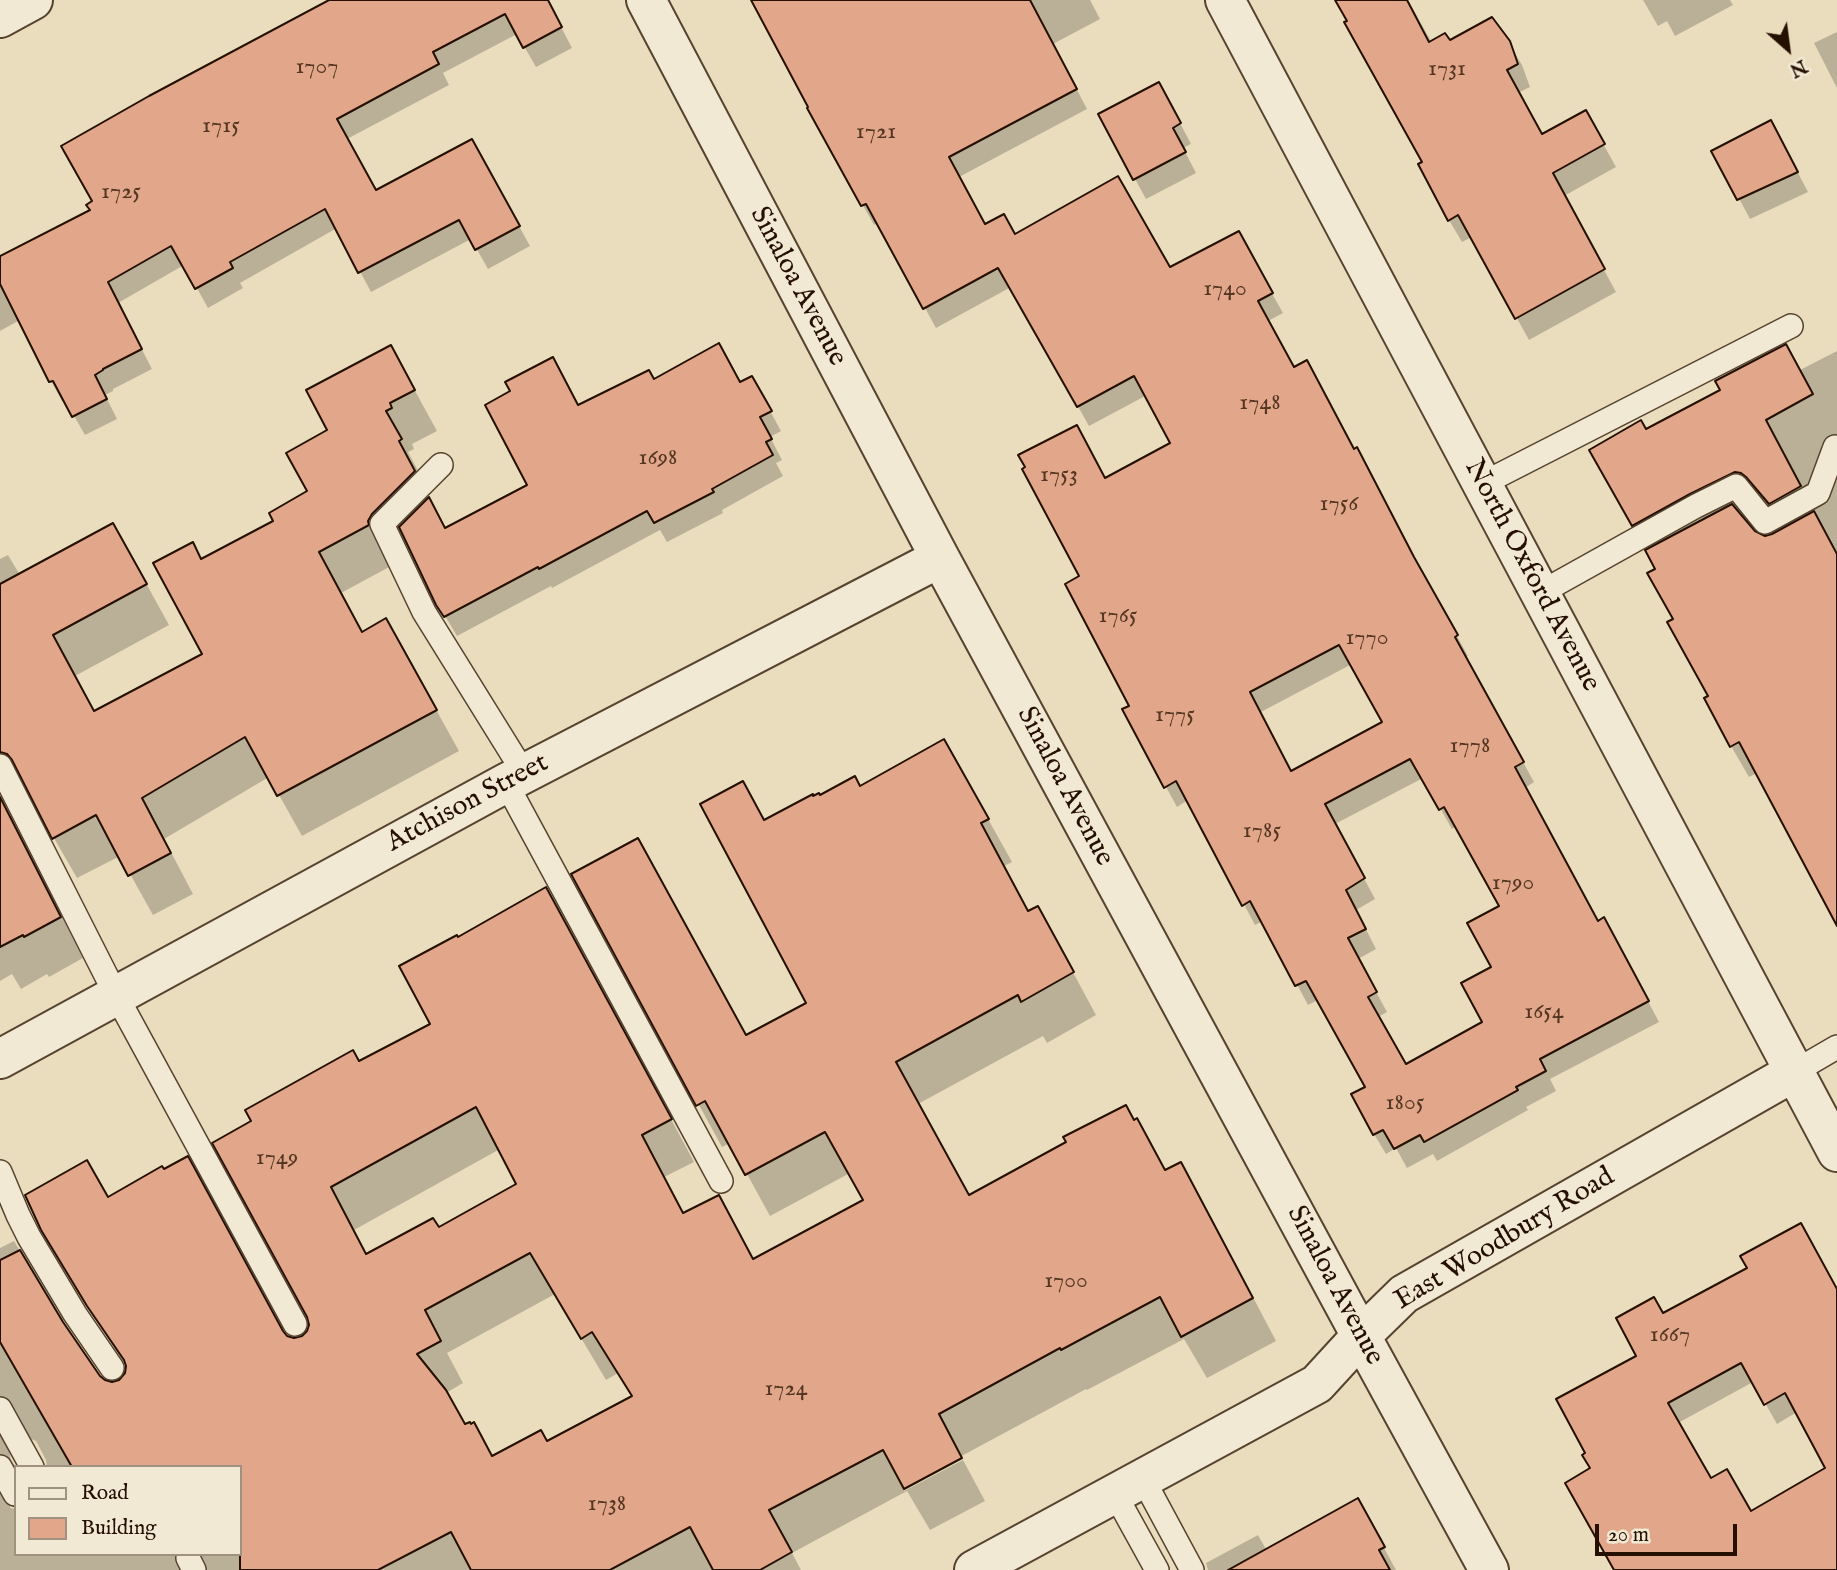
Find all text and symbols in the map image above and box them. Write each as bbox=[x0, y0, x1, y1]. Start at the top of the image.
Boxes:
north arrow bbox=[1753, 14, 1823, 84]
text: N bbox=[1785, 53, 1811, 82]
house number: 1707 bbox=[295, 54, 339, 82]
house number: 1731 bbox=[1428, 56, 1466, 84]
house number: 1715 bbox=[202, 113, 240, 141]
house number: 1721 bbox=[856, 119, 896, 147]
house number: 1725 bbox=[101, 179, 141, 207]
street label: Sinaloa Avenue bbox=[741, 202, 853, 372]
house number: 1740 bbox=[1203, 276, 1247, 304]
house number: 1748 bbox=[1239, 390, 1281, 418]
house number: 1698 bbox=[639, 445, 677, 473]
street label: North Oxford Avenue bbox=[1456, 454, 1606, 698]
house number: 1753 bbox=[1040, 462, 1078, 490]
house number: 1756 bbox=[1320, 491, 1358, 519]
house number: 1765 bbox=[1099, 603, 1137, 631]
house number: 1770 bbox=[1345, 625, 1389, 653]
street label: Sinaloa Avenue bbox=[1008, 702, 1120, 872]
house number: 1775 bbox=[1155, 702, 1195, 730]
house number: 1778 bbox=[1450, 733, 1490, 761]
street label: Atchison Street bbox=[381, 747, 555, 861]
house number: 1785 bbox=[1243, 818, 1281, 846]
house number: 1790 bbox=[1492, 870, 1534, 898]
house number: 1654 bbox=[1524, 999, 1564, 1027]
house number: 1805 bbox=[1386, 1090, 1424, 1118]
house number: 1749 bbox=[256, 1145, 298, 1173]
street label: East Woodbury Road bbox=[1389, 1161, 1621, 1319]
street label: Sinaloa Avenue bbox=[1278, 1201, 1390, 1371]
house number: 1700 bbox=[1044, 1268, 1088, 1296]
house number: 1667 bbox=[1650, 1322, 1690, 1350]
house number: 1724 bbox=[764, 1376, 808, 1404]
legend bbox=[14, 1465, 242, 1556]
text: Road bbox=[81, 1480, 128, 1507]
house number: 1738 bbox=[588, 1491, 626, 1519]
scale bar bbox=[1599, 1510, 1741, 1554]
text: Building bbox=[81, 1515, 156, 1542]
text: 20 m bbox=[1608, 1522, 1649, 1549]

